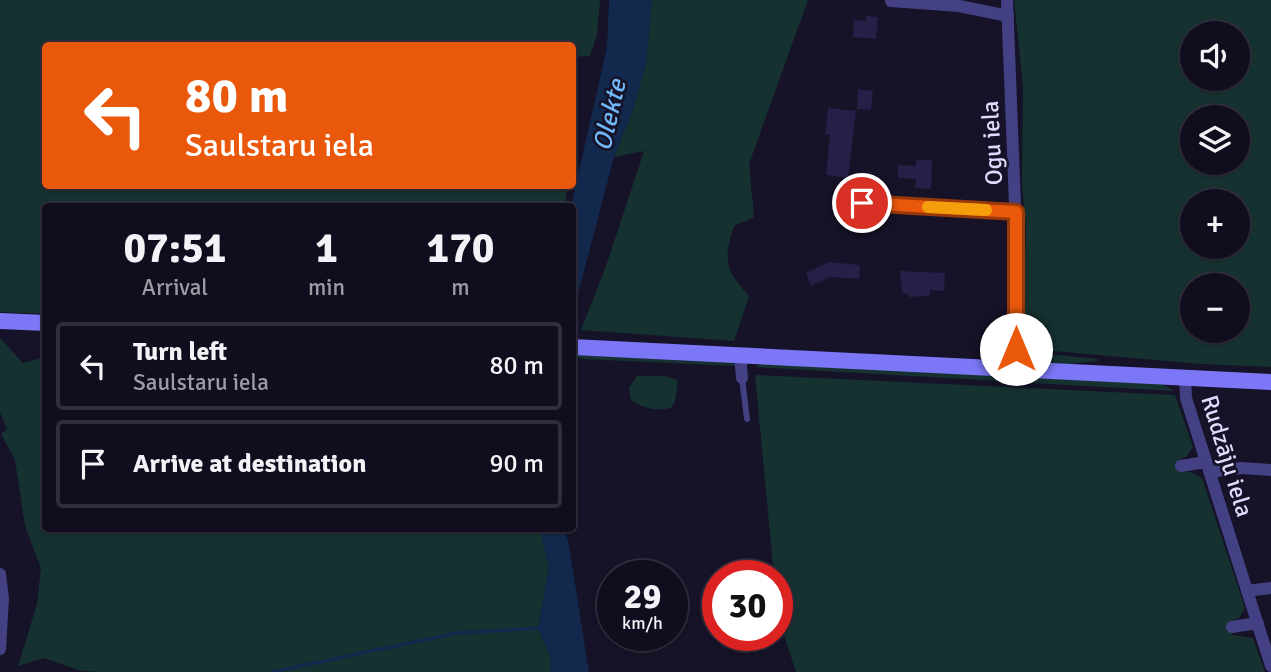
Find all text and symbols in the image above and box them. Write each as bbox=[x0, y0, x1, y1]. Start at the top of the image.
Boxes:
map controls bbox=[1180, 21, 1250, 343]
button: sound bbox=[1180, 21, 1250, 91]
text: 80 m bbox=[185, 66, 288, 126]
icon: left bbox=[70, 70, 161, 161]
water label: Olekte bbox=[586, 74, 634, 154]
street label: Ogu iela bbox=[975, 100, 1009, 186]
button: layers bbox=[1180, 105, 1250, 175]
text: Saulstaru iela bbox=[185, 126, 374, 165]
pin bbox=[832, 173, 892, 233]
icon: arrive bbox=[843, 184, 881, 222]
button: + bbox=[1180, 189, 1250, 259]
text: 07:51 bbox=[123, 223, 227, 274]
text: 1 bbox=[315, 223, 338, 274]
text: 170 bbox=[426, 223, 495, 274]
text: Arrival bbox=[142, 273, 208, 302]
text: min bbox=[308, 273, 345, 302]
text: m bbox=[451, 273, 470, 302]
button: − bbox=[1180, 273, 1250, 343]
position arrow bbox=[979, 312, 1053, 386]
text: Turn left bbox=[133, 336, 227, 368]
icon: left bbox=[74, 347, 112, 385]
text: 80 m bbox=[489, 350, 544, 382]
text: Saulstaru iela bbox=[133, 368, 269, 397]
street label: Rudzāju iela bbox=[1194, 392, 1260, 520]
icon: arrive bbox=[74, 445, 112, 483]
text: Arrive at destination bbox=[133, 448, 366, 480]
text: 90 m bbox=[489, 448, 544, 480]
speed limit sign: 30 bbox=[702, 560, 793, 651]
text: 29 bbox=[624, 575, 661, 618]
text: km/h bbox=[622, 612, 663, 634]

